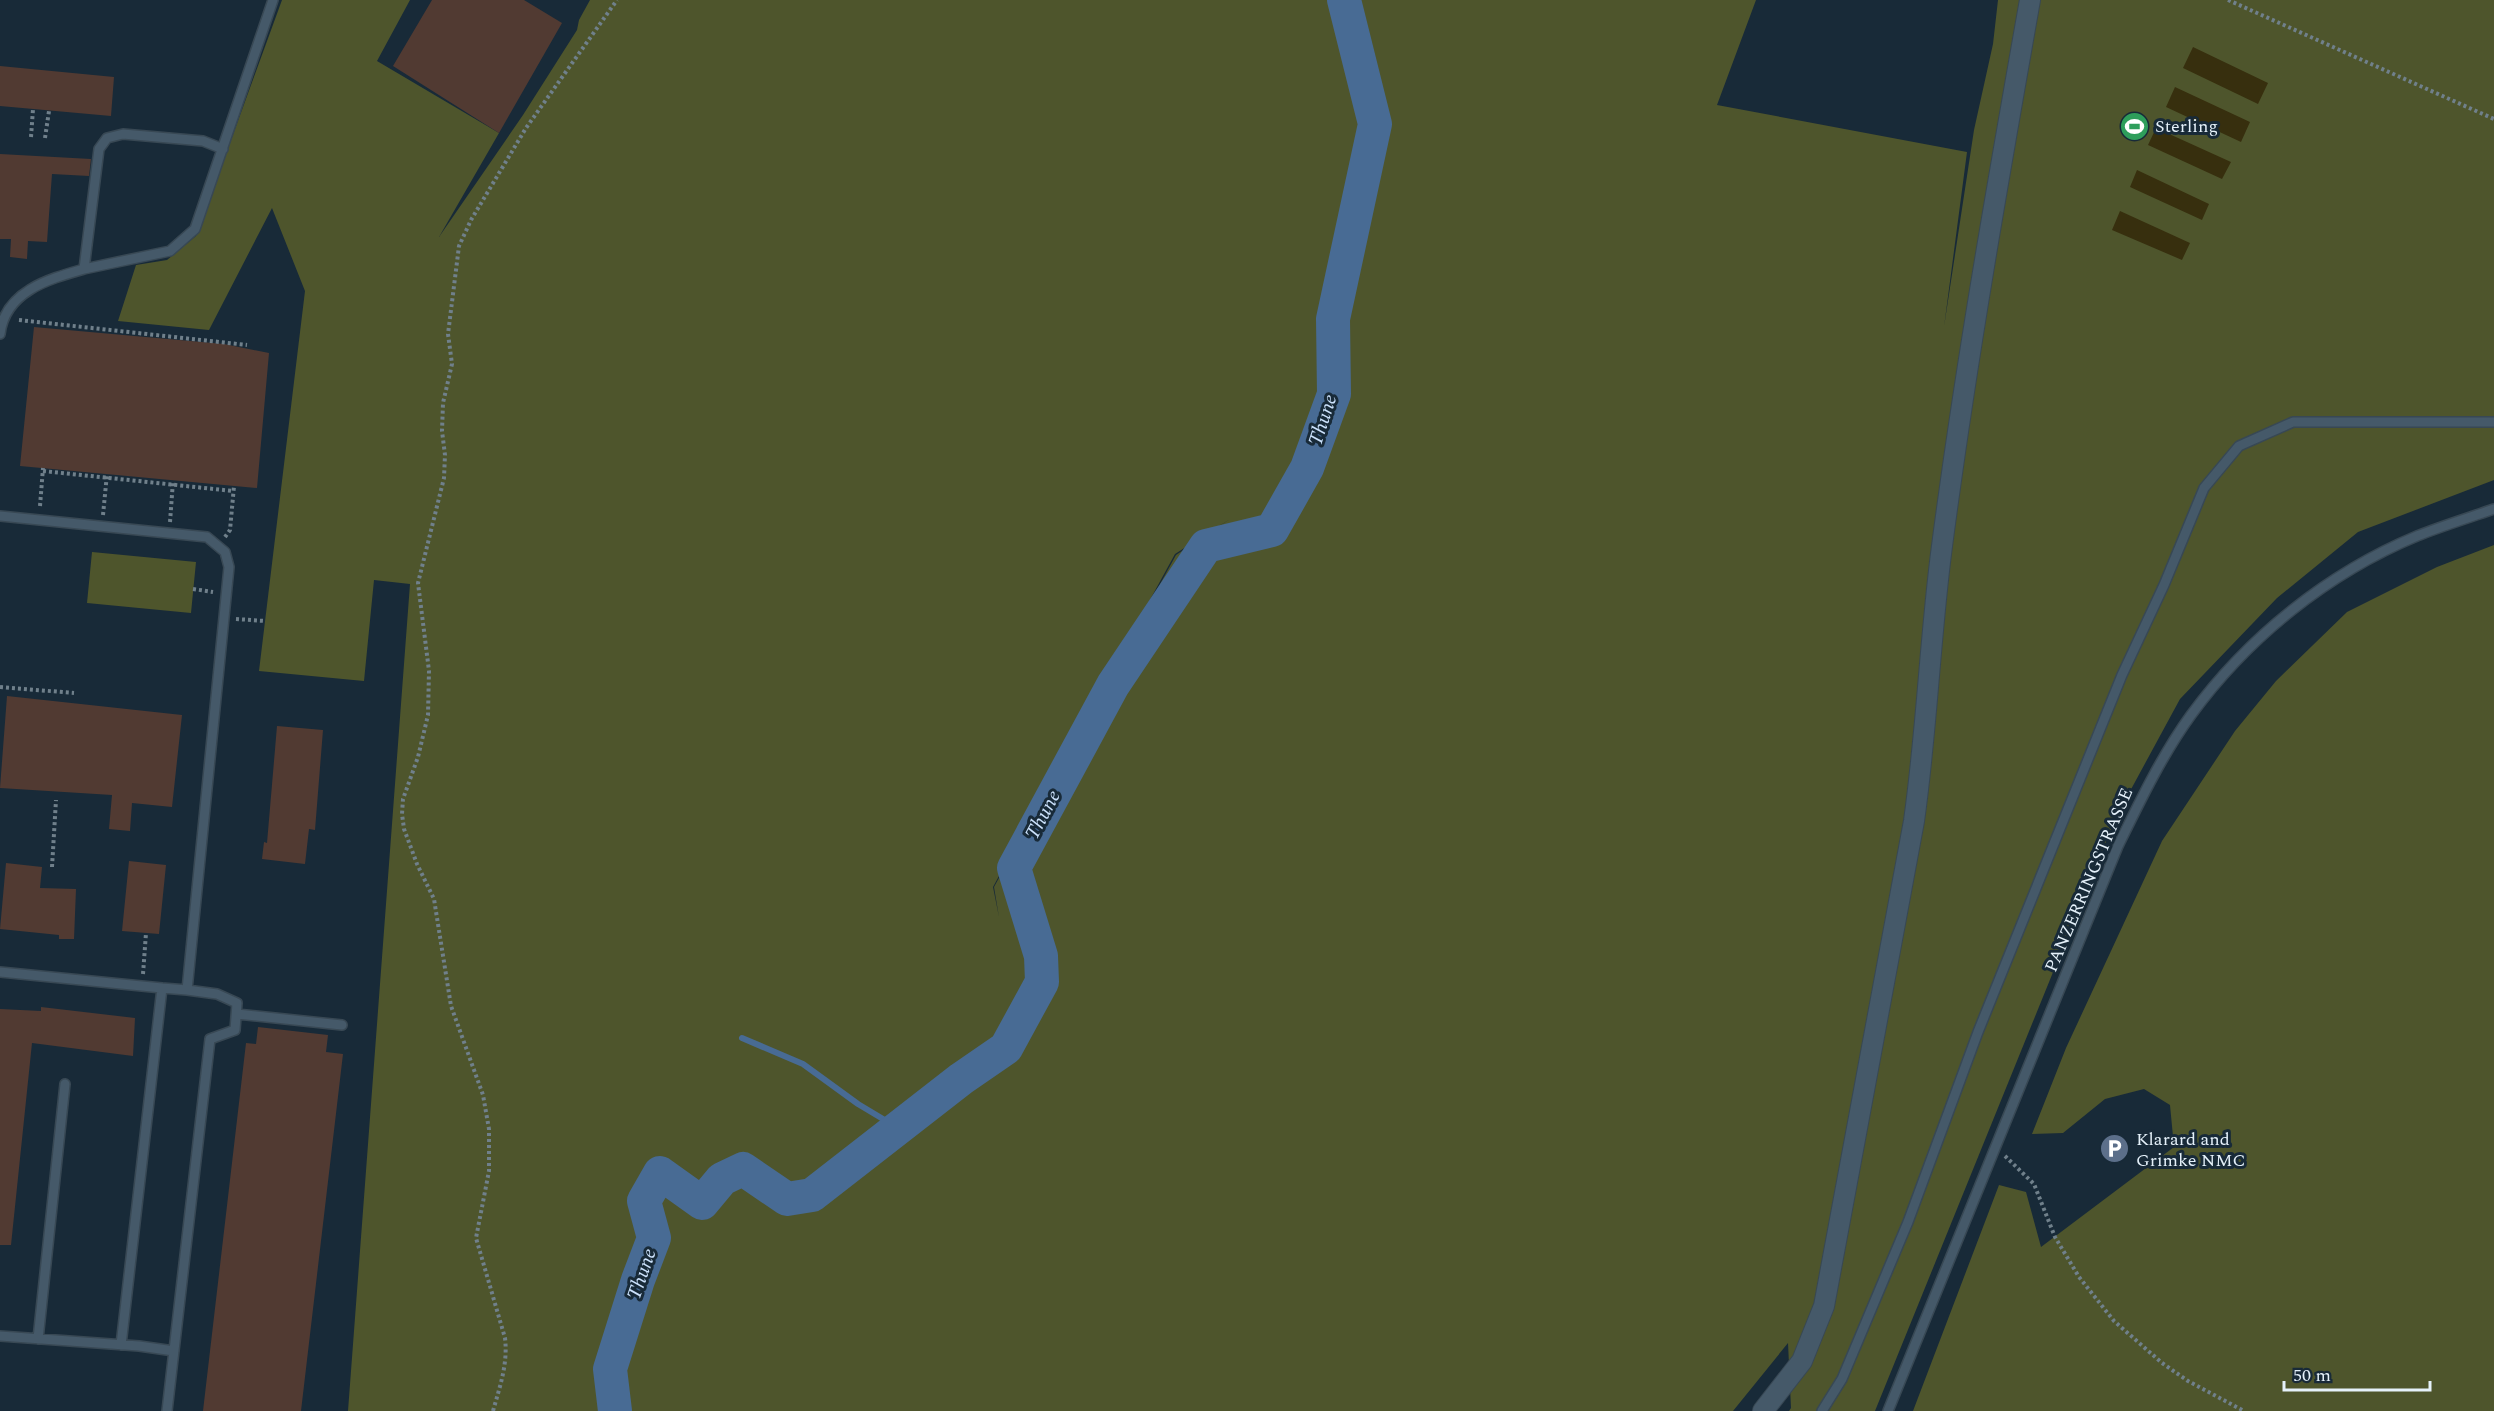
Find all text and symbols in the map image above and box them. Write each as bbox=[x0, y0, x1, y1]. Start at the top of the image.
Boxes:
sports icon: Sterling bbox=[2118, 110, 2150, 142]
place label: Sterling bbox=[2155, 113, 2218, 140]
water label: Thune bbox=[1301, 390, 1345, 450]
street label: PANZERRINGSTRASSE bbox=[2038, 784, 2140, 976]
water label: Thune bbox=[1017, 785, 1069, 845]
place label: Klarard and Grimke NMC bbox=[2136, 1126, 2246, 1174]
parking icon: Klarard and Grimke NMC bbox=[2099, 1133, 2131, 1165]
water label: Thune bbox=[619, 1244, 665, 1304]
scale bar bbox=[2284, 1354, 2430, 1392]
text: 50 m bbox=[2293, 1362, 2331, 1389]

